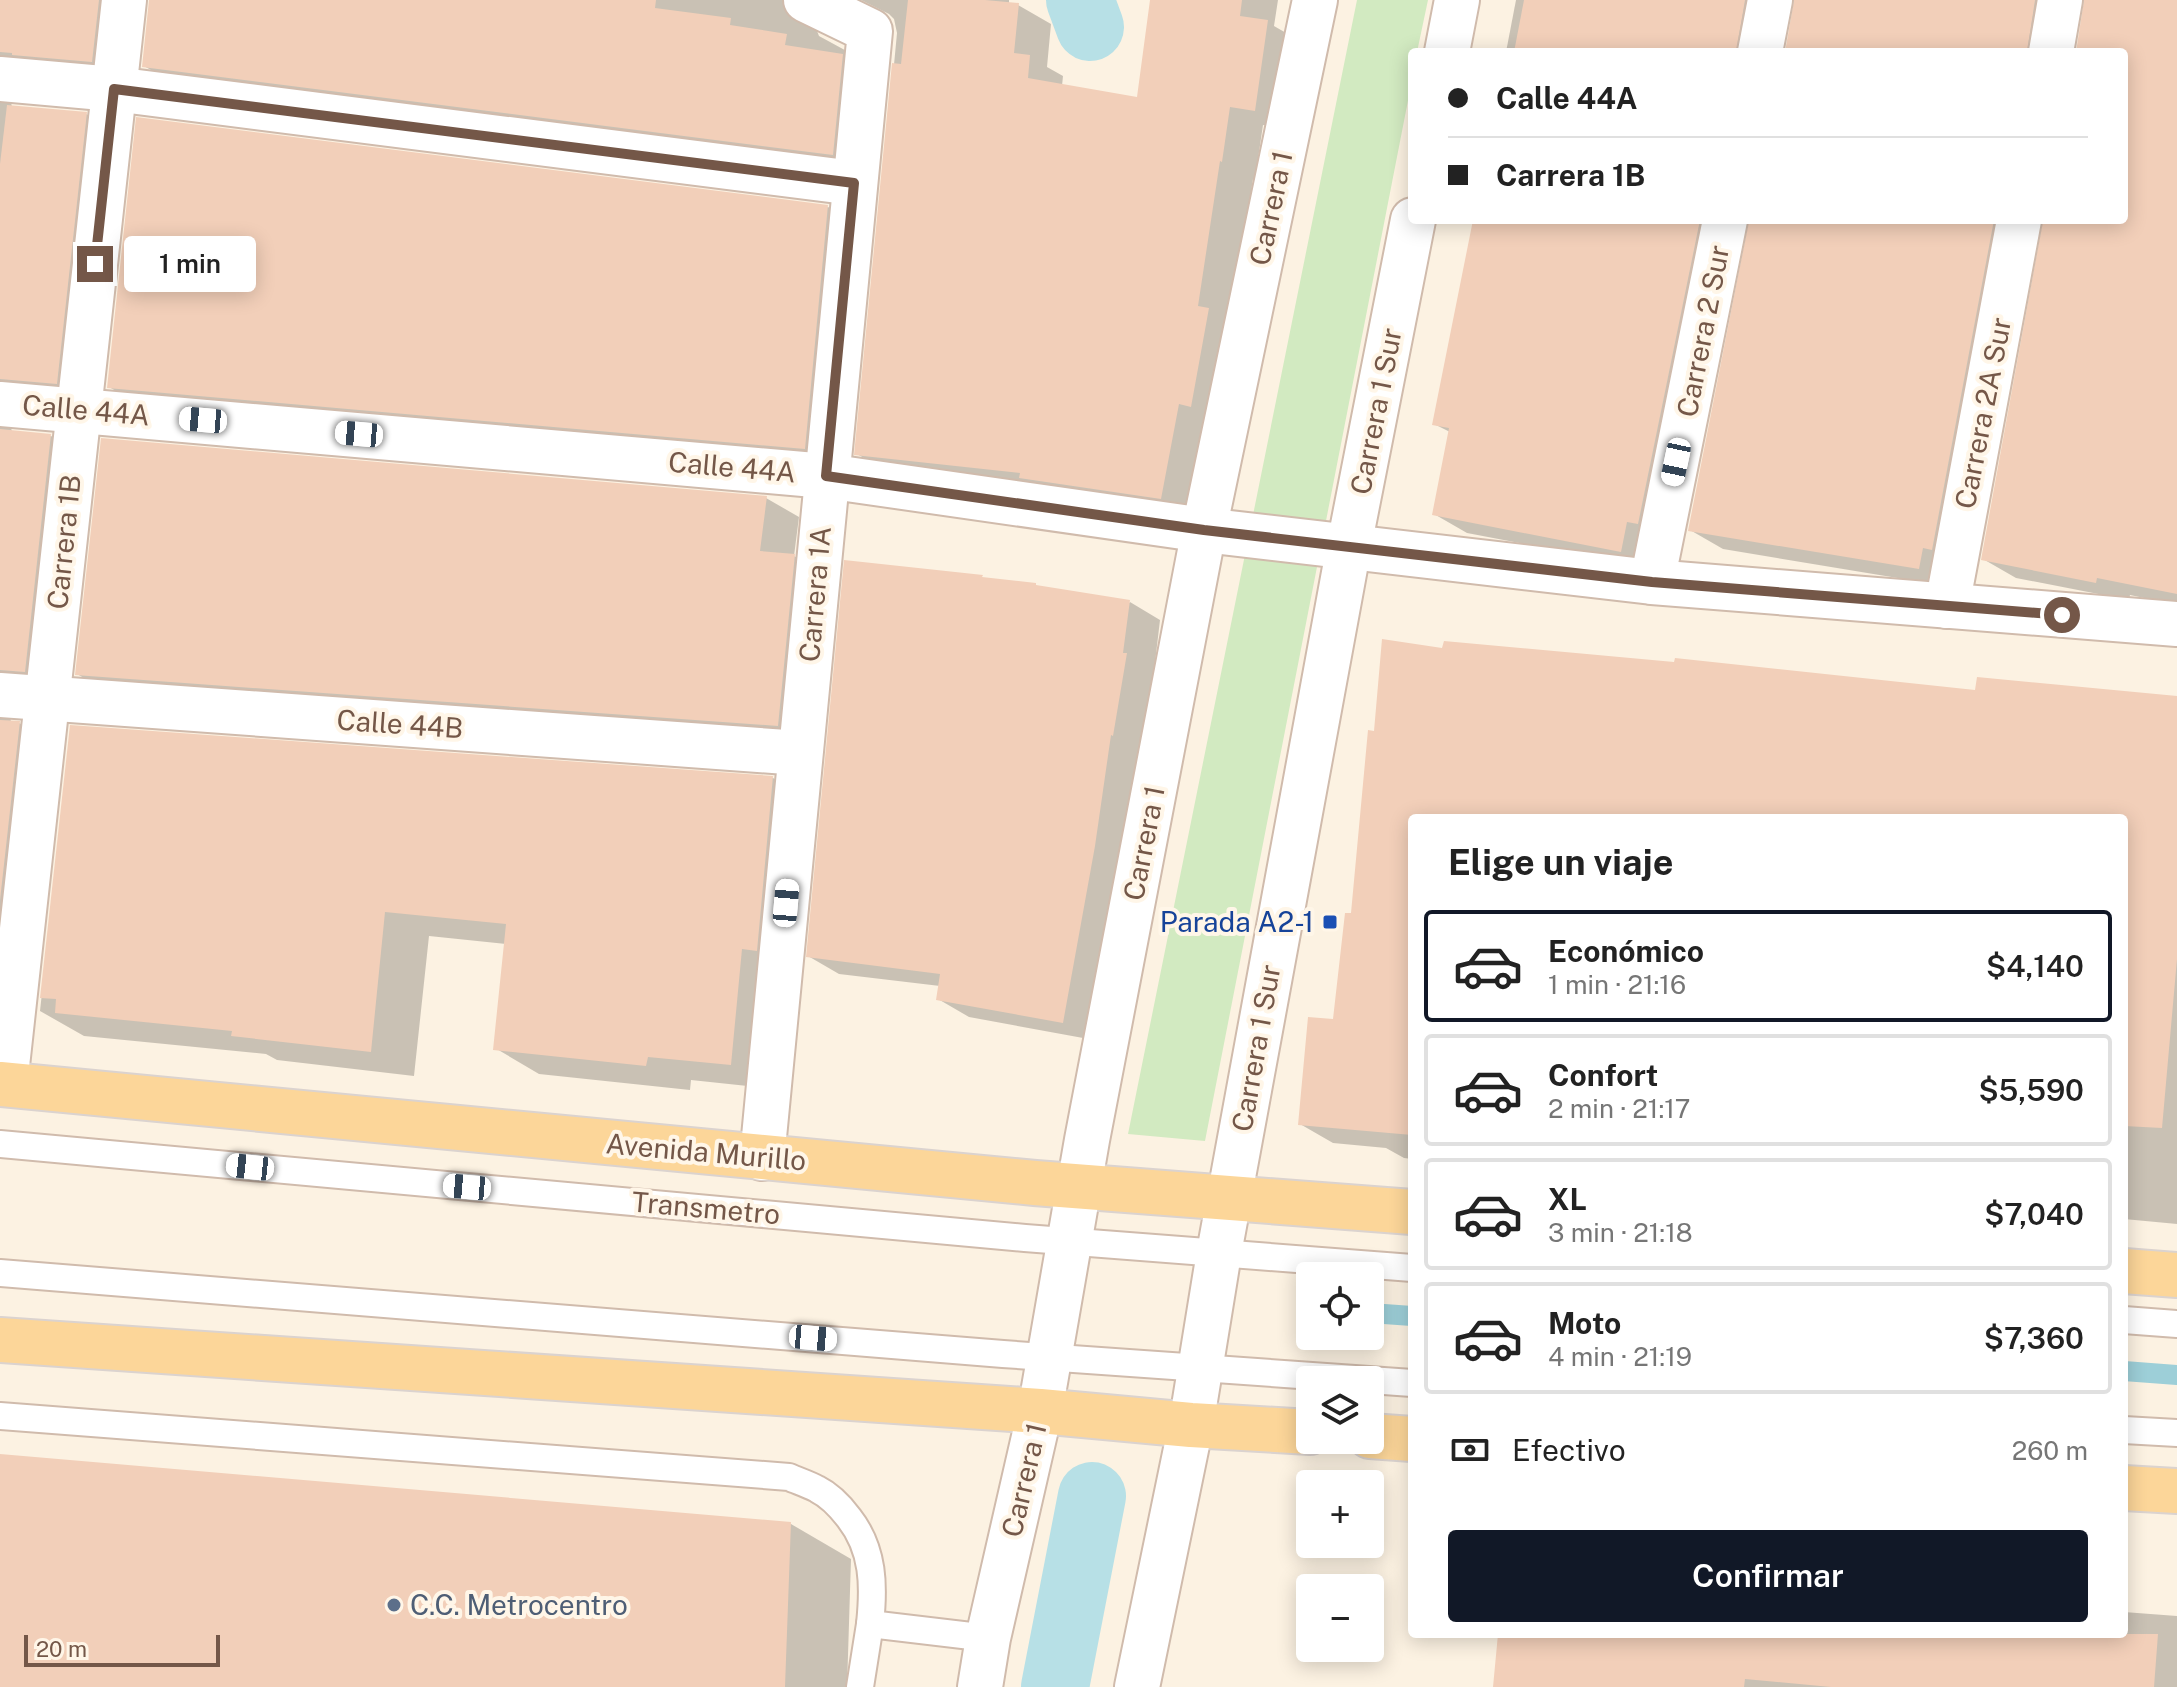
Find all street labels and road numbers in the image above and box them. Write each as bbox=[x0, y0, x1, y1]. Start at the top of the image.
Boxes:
street label: Carrera 1 bbox=[1242, 148, 1299, 268]
street label: Carrera 2 Sur bbox=[1670, 242, 1735, 420]
street label: Carrera 2A Sur bbox=[1948, 314, 2017, 511]
street label: Carrera 1 Sur bbox=[1343, 325, 1408, 497]
street label: Calle 44A bbox=[21, 387, 151, 432]
street label: Calle 44A bbox=[667, 444, 797, 489]
street label: Carrera 1B bbox=[40, 473, 87, 611]
street label: Carrera 1A bbox=[792, 525, 837, 663]
street label: Calle 44B bbox=[336, 703, 464, 744]
street label: Carrera 1 bbox=[1116, 783, 1171, 903]
street label: Carrera 1 Sur bbox=[1225, 962, 1286, 1134]
street label: Avenida Murillo bbox=[605, 1126, 808, 1177]
street label: Transmetro bbox=[631, 1185, 782, 1230]
street label: Carrera 1 bbox=[994, 1420, 1053, 1540]

